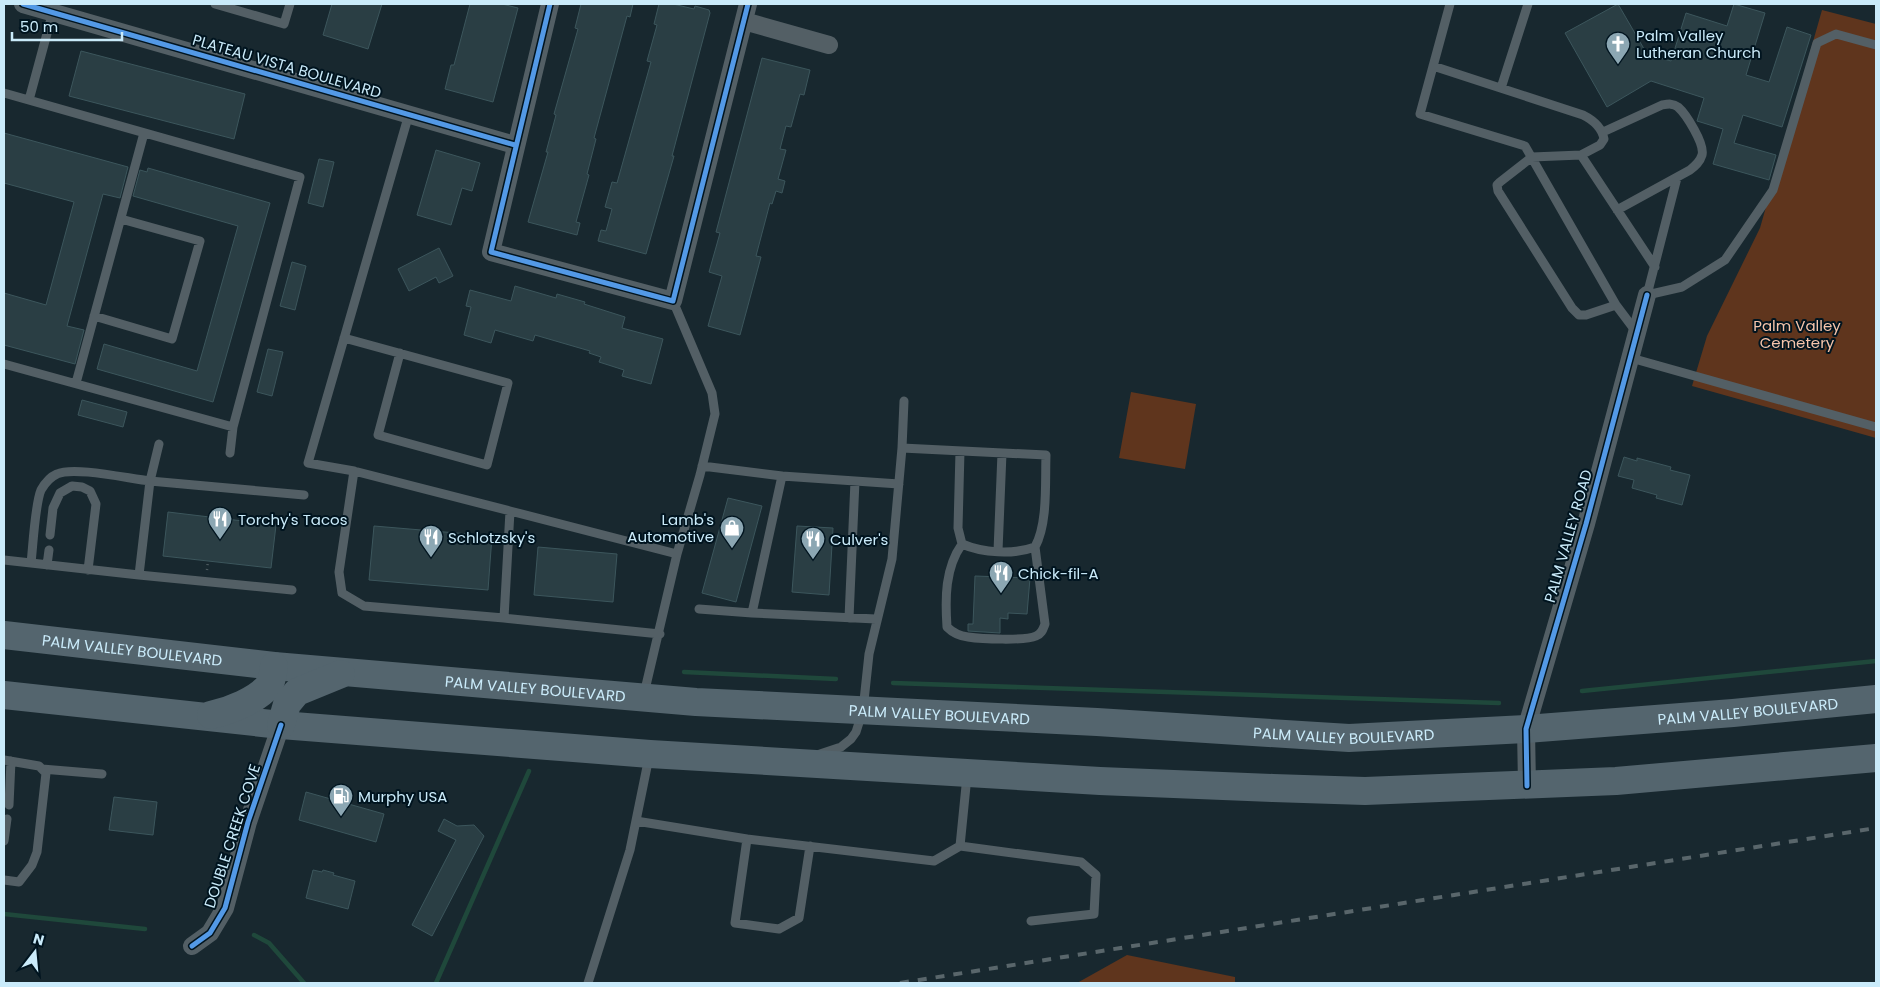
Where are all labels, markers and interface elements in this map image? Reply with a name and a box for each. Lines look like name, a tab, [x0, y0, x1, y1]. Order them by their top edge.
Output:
scale bar	[12, 10, 122, 42]
text: 50 m	[20, 16, 58, 37]
place label: Palm Valley Lutheran Church	[1636, 25, 1761, 63]
street label: PLATEAU VISTA BOULEVARD	[190, 29, 384, 103]
church icon: Palm Valley Lutheran Church	[1605, 31, 1631, 65]
park label: Palm Valley Cemetery	[1753, 315, 1841, 353]
street label: PALM VALLEY ROAD	[1539, 467, 1597, 605]
restaurant icon: Torchy's Tacos	[207, 506, 233, 540]
place label: Torchy's Tacos	[238, 509, 348, 530]
place label: Lamb's Automotive	[627, 509, 714, 547]
shop icon: Lamb's Automotive	[719, 515, 745, 549]
restaurant icon: Schlotzsky's	[418, 524, 444, 558]
restaurant icon: Culver's	[800, 526, 826, 560]
place label: Schlotzsky's	[448, 527, 535, 548]
place label: Culver's	[830, 529, 889, 550]
restaurant icon: Chick-fil-A	[988, 560, 1014, 594]
place label: Chick-fil-A	[1018, 563, 1099, 584]
street label: PALM VALLEY BOULEVARD	[41, 629, 223, 670]
street label: PALM VALLEY BOULEVARD	[444, 670, 626, 706]
street label: PALM VALLEY BOULEVARD	[1657, 692, 1839, 729]
street label: PALM VALLEY BOULEVARD	[848, 699, 1030, 729]
street label: PALM VALLEY BOULEVARD	[1253, 721, 1435, 748]
street label: DOUBLE CREEK COVE	[199, 761, 265, 911]
fuel station icon: Murphy USA	[328, 783, 354, 817]
place label: Murphy USA	[358, 786, 447, 807]
north arrow	[10, 927, 60, 977]
text: N	[31, 928, 46, 951]

